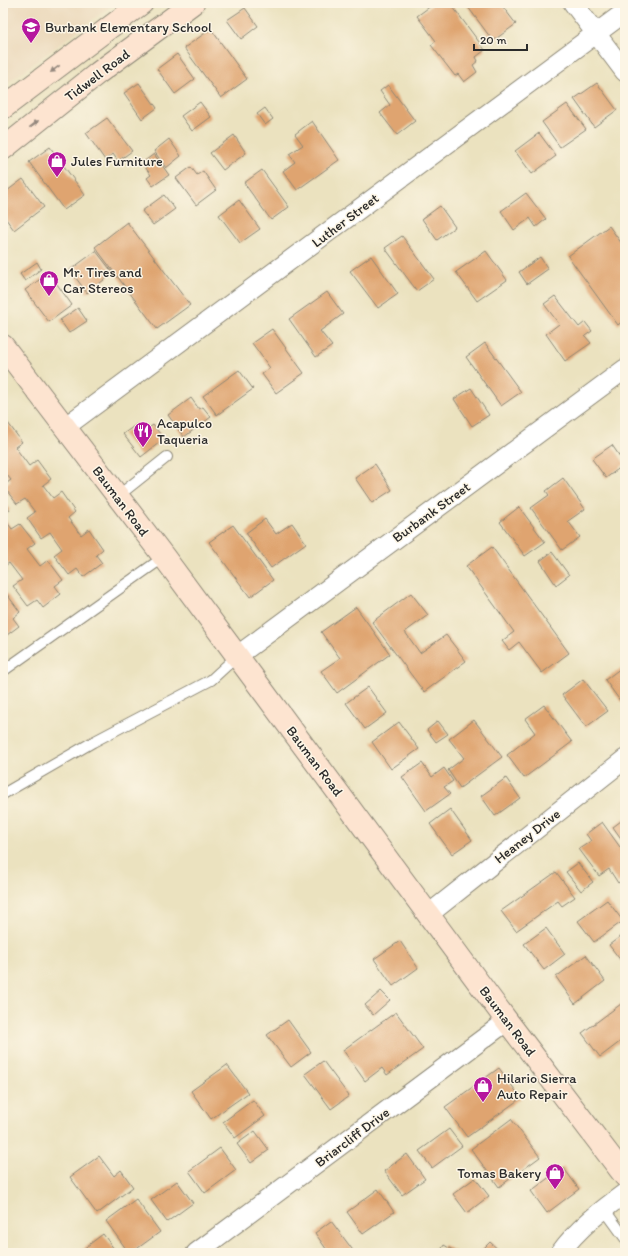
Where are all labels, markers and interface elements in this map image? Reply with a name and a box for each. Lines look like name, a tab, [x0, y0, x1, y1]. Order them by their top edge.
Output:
school or university icon: Burbank Elementary School	[20, 16, 42, 44]
place label: Burbank Elementary School	[45, 19, 212, 36]
scale bar	[474, 26, 527, 52]
text: 20 m	[480, 33, 507, 47]
street label: Tidwell Road	[62, 45, 133, 105]
one-way arrow	[50, 64, 60, 72]
one-way arrow	[28, 120, 39, 129]
shop icon: Jules Furniture	[46, 150, 68, 178]
place label: Jules Furniture	[71, 153, 163, 170]
street label: Luther Street	[308, 190, 382, 251]
place label: Mr. Tires and Car Stereos	[63, 264, 142, 297]
shop icon: Mr. Tires and Car Stereos	[38, 269, 60, 297]
place label: Acapulco Taqueria	[157, 415, 212, 448]
restaurant icon: Acapulco Taqueria	[132, 420, 154, 448]
street label: Bauman Road	[89, 463, 153, 540]
street label: Burbank Street	[389, 478, 474, 546]
street label: Bauman Road	[283, 723, 347, 800]
street label: Heaney Drive	[491, 805, 564, 867]
street label: Bauman Road	[476, 983, 540, 1060]
place label: Hilario Sierra Auto Repair	[497, 1070, 577, 1103]
shop icon: Hilario Sierra Auto Repair	[472, 1075, 494, 1103]
street label: Briarcliff Drive	[312, 1104, 393, 1171]
shop icon: Tomas Bakery	[544, 1162, 566, 1190]
place label: Tomas Bakery	[457, 1165, 541, 1182]

